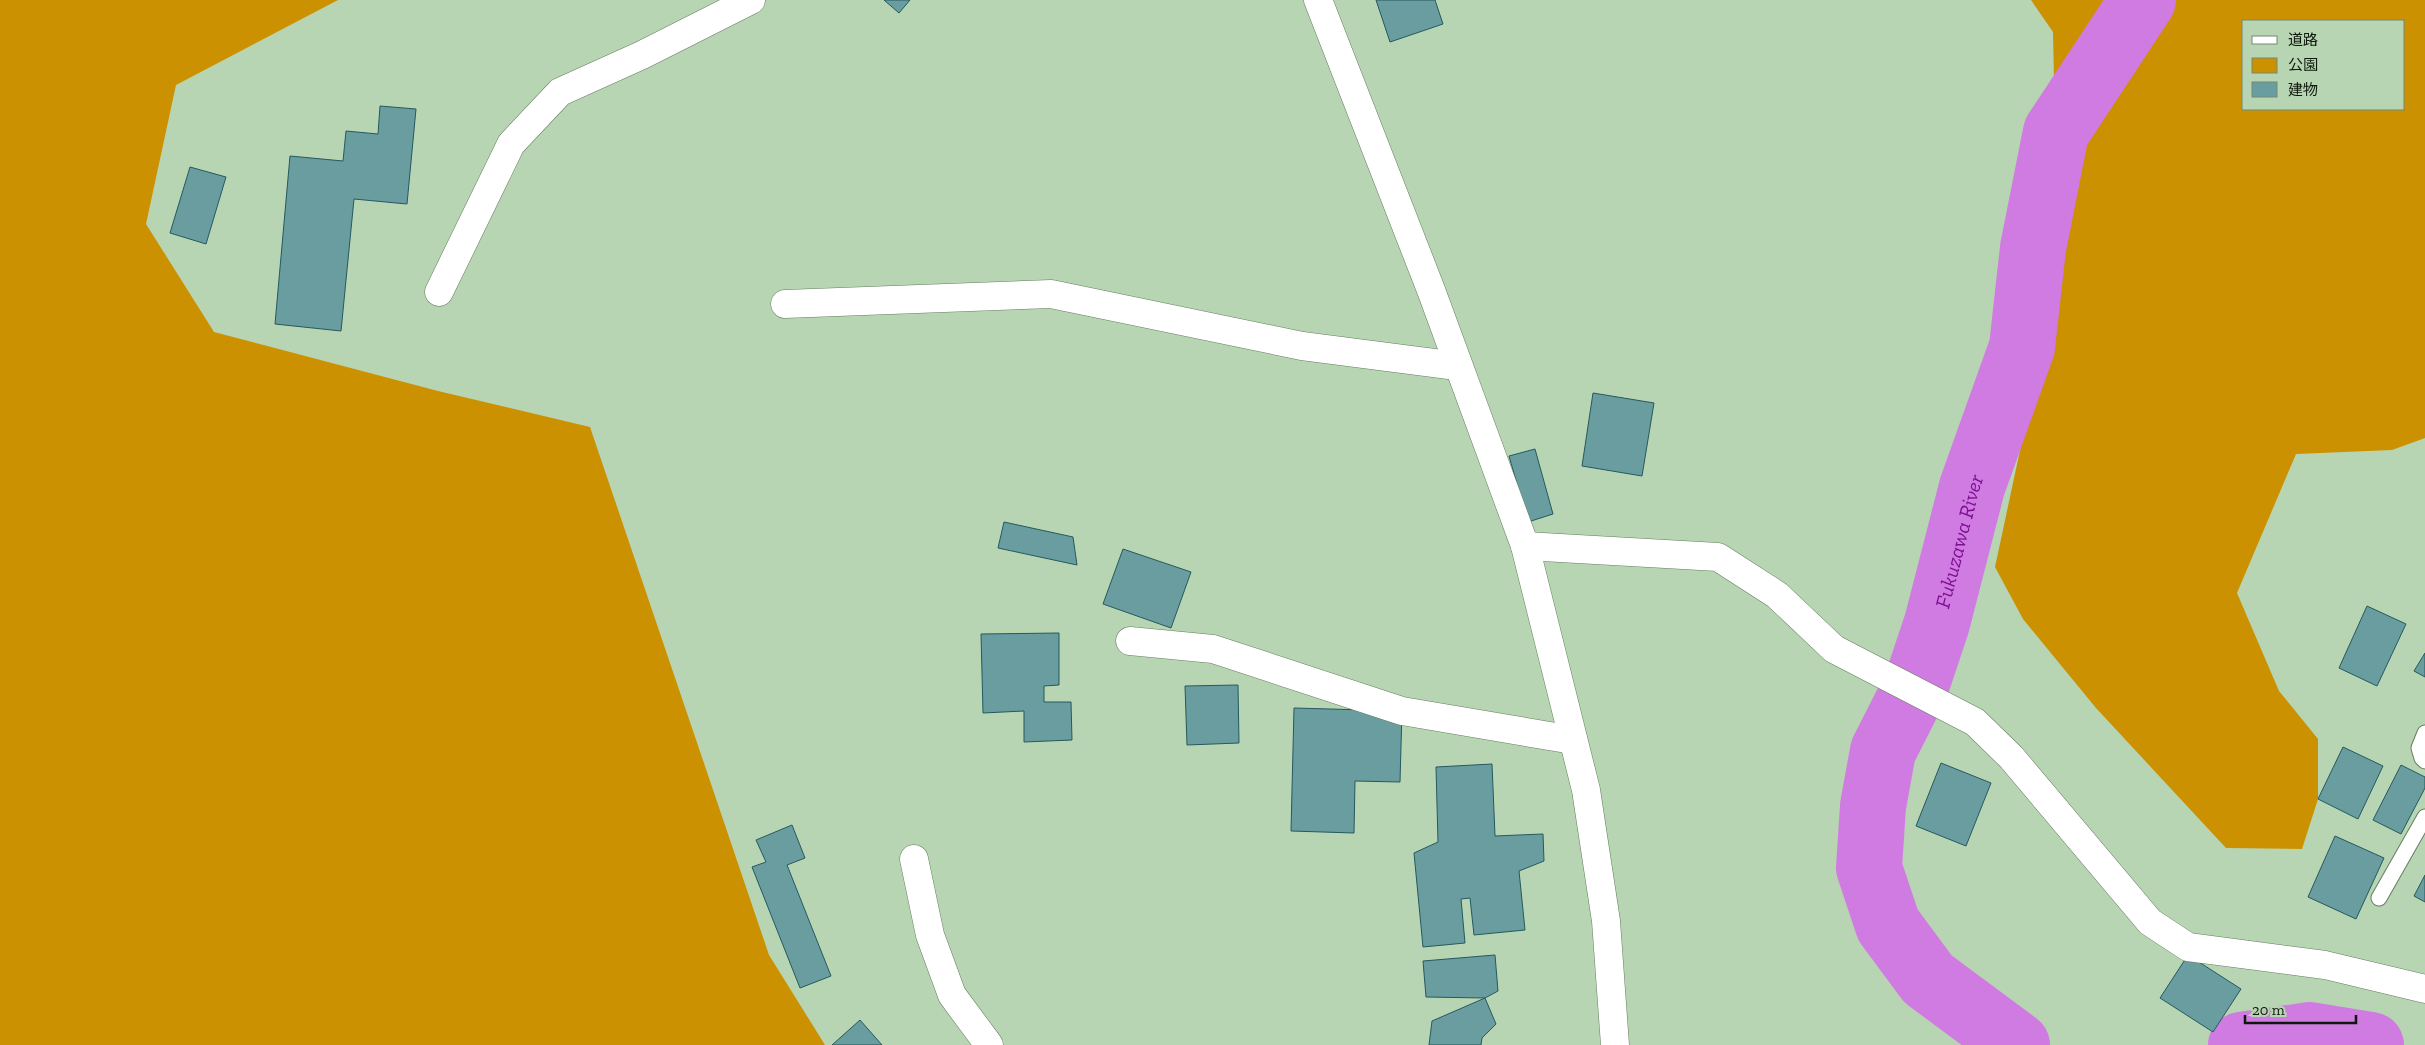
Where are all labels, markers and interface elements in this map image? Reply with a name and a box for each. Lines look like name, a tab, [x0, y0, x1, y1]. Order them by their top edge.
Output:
legend	[2242, 20, 2405, 110]
text: 道路	[2288, 31, 2318, 49]
text: 公園	[2288, 56, 2318, 74]
text: 建物	[2288, 81, 2318, 99]
water label: Fukuzawa River	[1929, 470, 1988, 610]
scale bar	[2245, 992, 2356, 1024]
text: 20 m	[2252, 1001, 2285, 1019]

